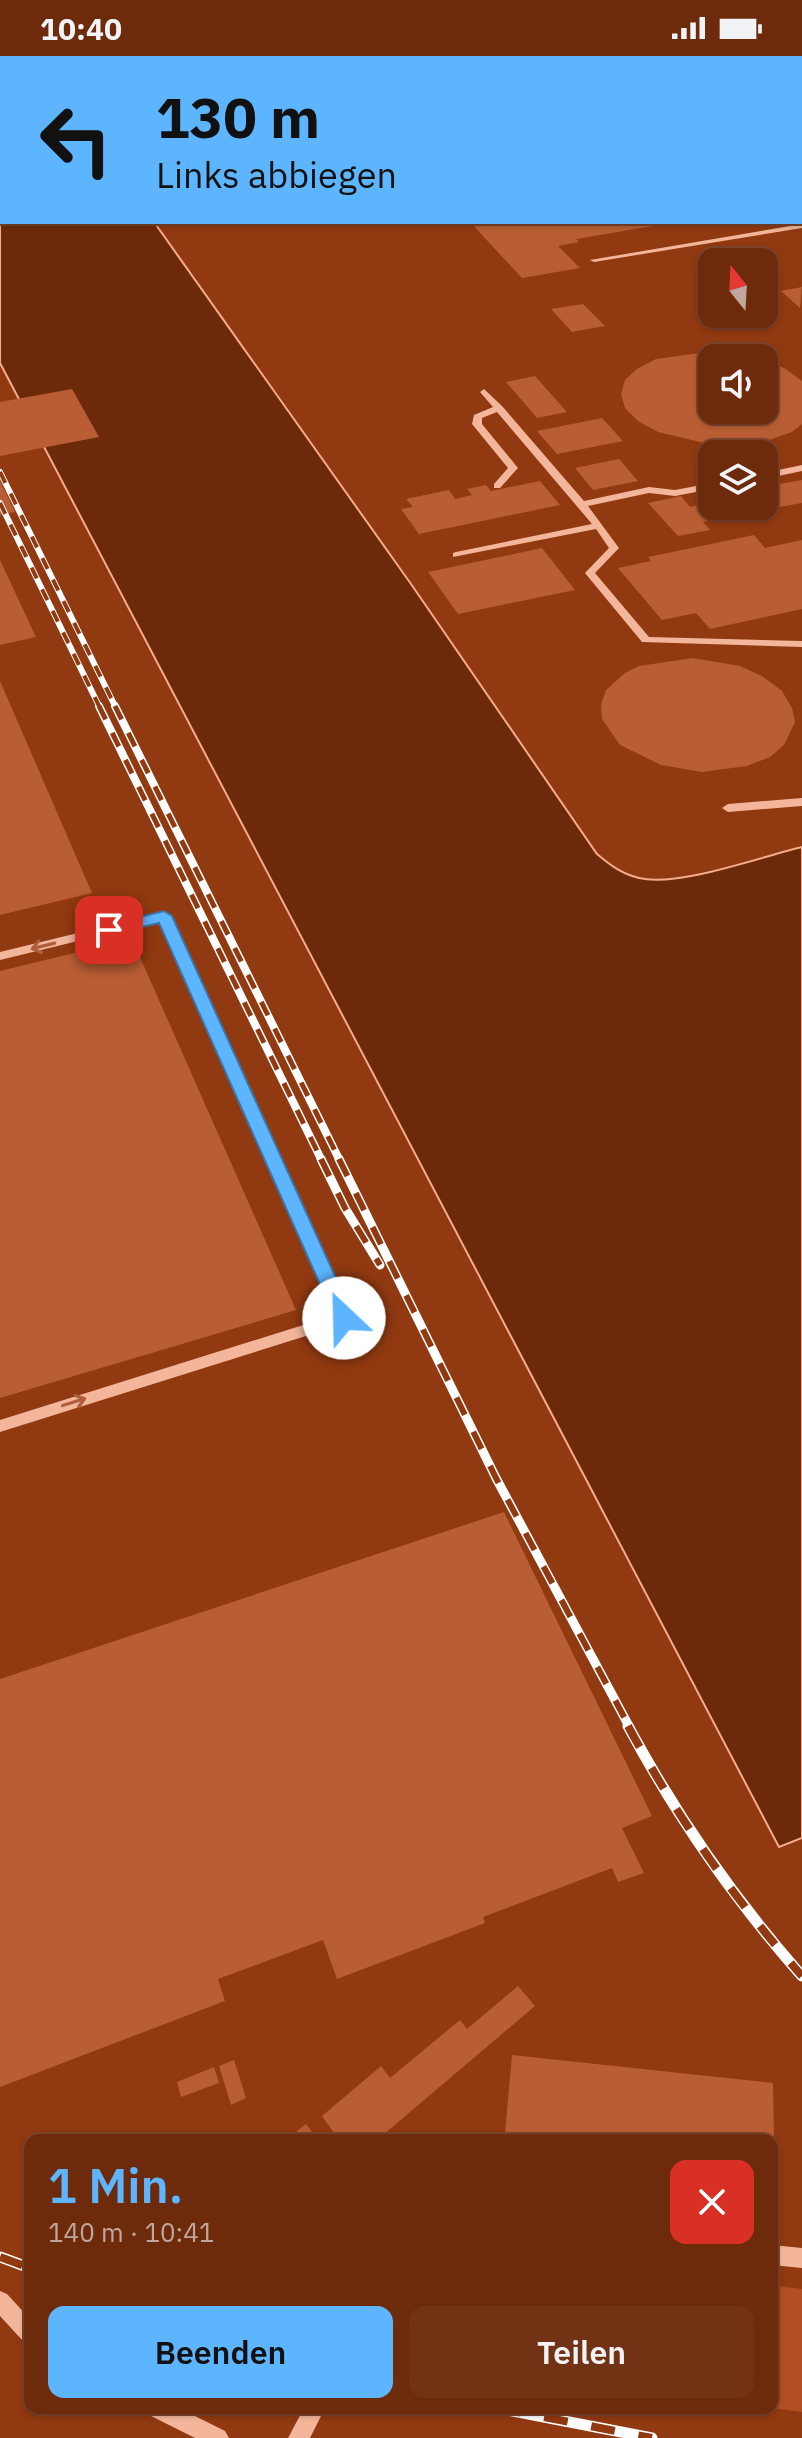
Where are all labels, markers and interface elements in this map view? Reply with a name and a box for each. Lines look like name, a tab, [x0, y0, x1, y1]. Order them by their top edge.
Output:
text: 10:40	[40, 9, 122, 48]
text: 130 m	[156, 81, 320, 153]
icon: left	[24, 88, 128, 192]
text: Links abbiegen	[156, 151, 397, 198]
north arrow	[698, 248, 778, 328]
map controls	[698, 248, 778, 520]
button: sound	[698, 344, 778, 424]
button: layers	[698, 440, 778, 520]
pin	[75, 896, 143, 964]
icon: arrive	[87, 908, 131, 952]
one-way arrow	[30, 939, 56, 954]
position arrow	[302, 1276, 386, 1360]
one-way arrow	[62, 1394, 87, 1409]
text: 1 Min.	[48, 2154, 183, 2216]
button: close	[670, 2160, 754, 2244]
text: 140 m · 10:41	[48, 2215, 214, 2249]
button: Beenden	[48, 2306, 393, 2398]
button: Teilen	[409, 2306, 754, 2398]

